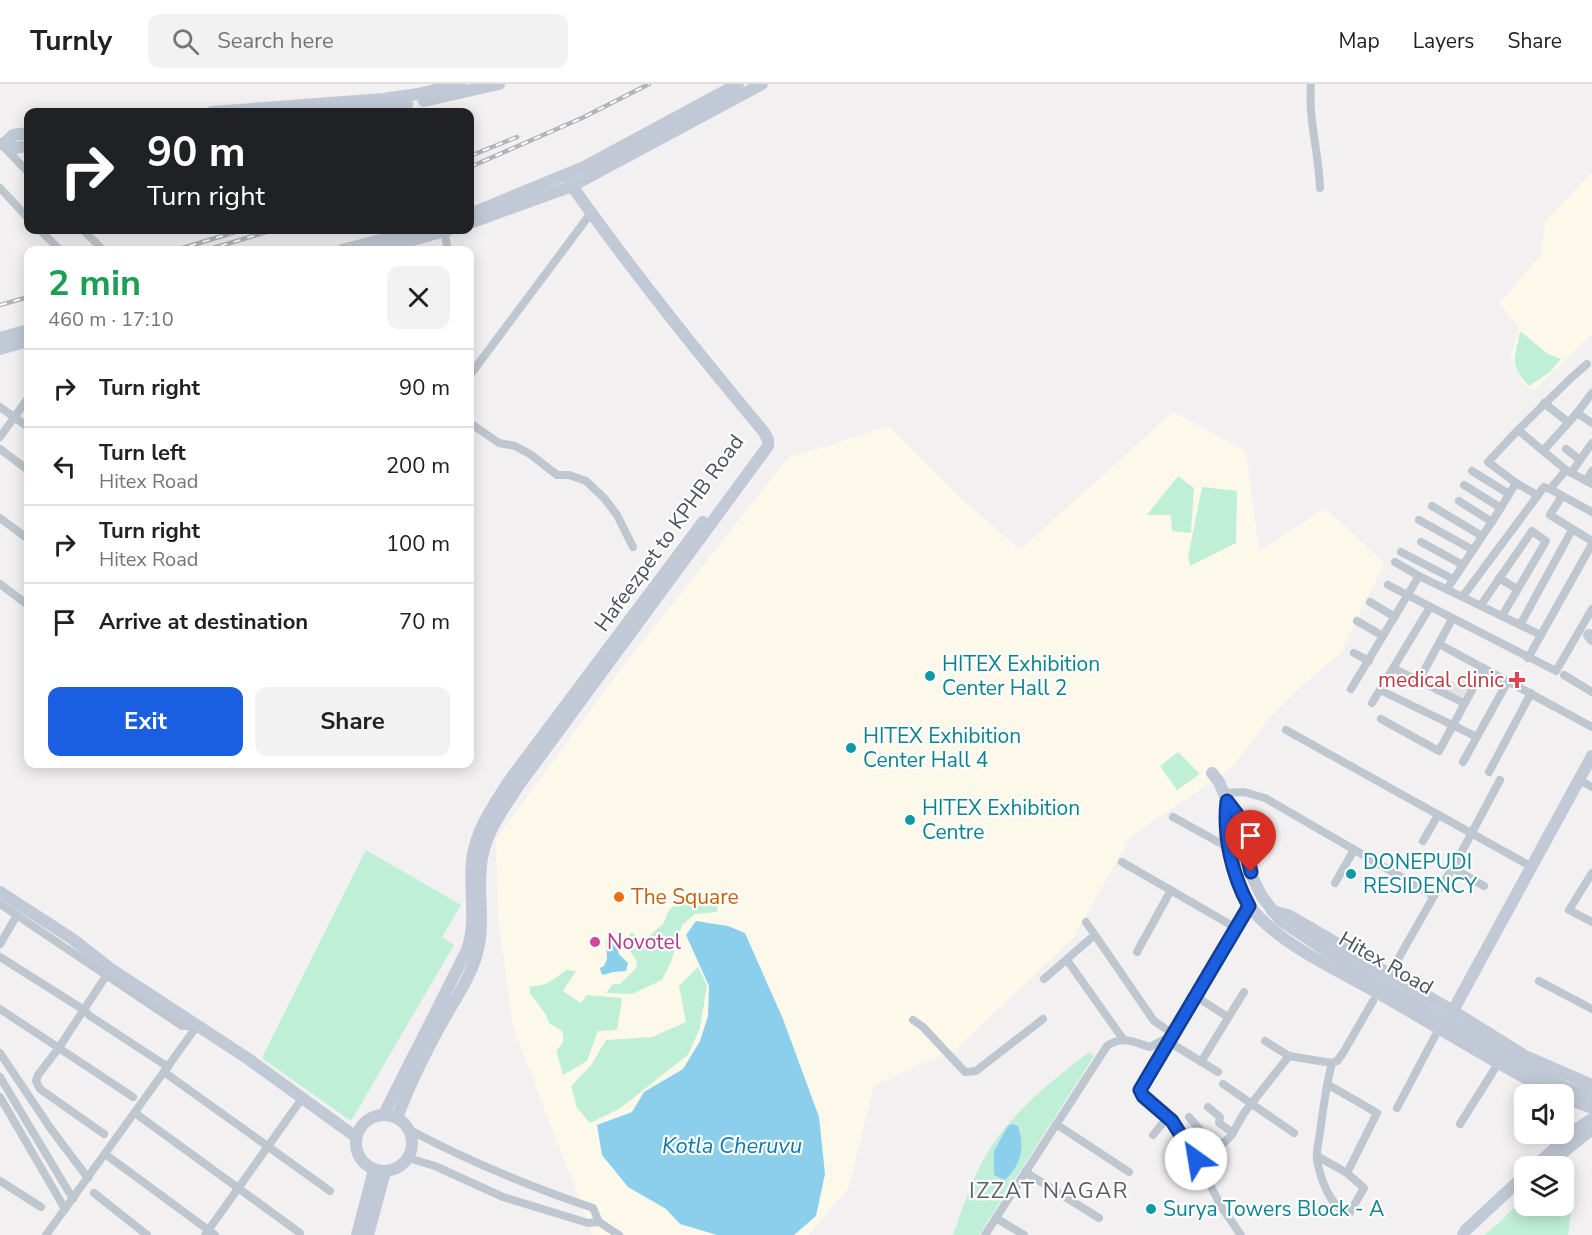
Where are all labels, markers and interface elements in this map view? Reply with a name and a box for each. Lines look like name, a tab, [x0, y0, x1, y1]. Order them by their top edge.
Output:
search box	[148, 14, 568, 68]
text: Turnly	[30, 22, 112, 60]
icon: search	[169, 25, 202, 58]
text: Search here	[217, 26, 334, 56]
text: Map	[1338, 27, 1380, 55]
text: Layers	[1413, 27, 1474, 55]
text: Share	[1507, 27, 1562, 55]
text: 90 m	[147, 124, 246, 181]
icon: right	[48, 132, 126, 210]
text: Turn right	[147, 178, 265, 215]
text: 2 min	[48, 259, 141, 308]
button: close	[387, 266, 450, 329]
text: 460 m · 17:10	[48, 306, 174, 333]
icon: right	[48, 372, 81, 405]
text: Turn right	[99, 373, 200, 403]
text: 90 m	[399, 373, 450, 403]
street label: Hafeezpet to KPHB Road	[588, 429, 750, 637]
text: Turn left	[99, 438, 186, 468]
icon: left	[48, 450, 81, 483]
text: 200 m	[386, 451, 450, 481]
text: Hitex Road	[99, 468, 199, 495]
text: Turn right	[99, 516, 200, 546]
icon: right	[48, 528, 81, 561]
text: 100 m	[386, 529, 450, 559]
text: Hitex Road	[99, 546, 199, 573]
icon: arrive	[48, 606, 81, 639]
text: Arrive at destination	[99, 607, 308, 637]
text: 70 m	[399, 607, 450, 637]
place label: HITEX Exhibition Center Hall 2	[942, 650, 1100, 702]
place label: medical clinic	[1378, 666, 1504, 694]
marker: HITEX Exhibition Center Hall 2	[923, 669, 937, 683]
marker: medical clinic	[1508, 671, 1526, 689]
button: Exit	[48, 687, 243, 756]
button: Share	[255, 687, 450, 756]
place label: HITEX Exhibition Center Hall 4	[863, 722, 1021, 774]
marker: HITEX Exhibition Center Hall 4	[844, 741, 858, 755]
place label: HITEX Exhibition Centre	[922, 794, 1080, 846]
pin	[1225, 810, 1276, 872]
marker: HITEX Exhibition Centre	[903, 813, 917, 827]
icon: arrive	[1234, 819, 1267, 852]
place label: DONEPUDI RESIDENCY	[1363, 848, 1477, 900]
marker: DONEPUDI RESIDENCY	[1344, 867, 1358, 881]
place label: The Square	[631, 883, 739, 911]
marker: The Square	[612, 890, 626, 904]
street label: Hitex Road	[1334, 925, 1438, 1001]
place label: Novotel	[607, 928, 682, 956]
marker: Novotel	[588, 935, 602, 949]
map controls	[1514, 1084, 1574, 1216]
button: sound	[1514, 1084, 1574, 1144]
position arrow	[1164, 1127, 1228, 1191]
water label: Kotla Cheruvu	[662, 1131, 802, 1161]
button: layers	[1514, 1156, 1574, 1216]
district label: IZZAT NAGAR	[969, 1176, 1129, 1206]
place label: Surya Towers Block - A	[1163, 1195, 1384, 1223]
marker: Surya Towers Block - A	[1144, 1202, 1158, 1216]

